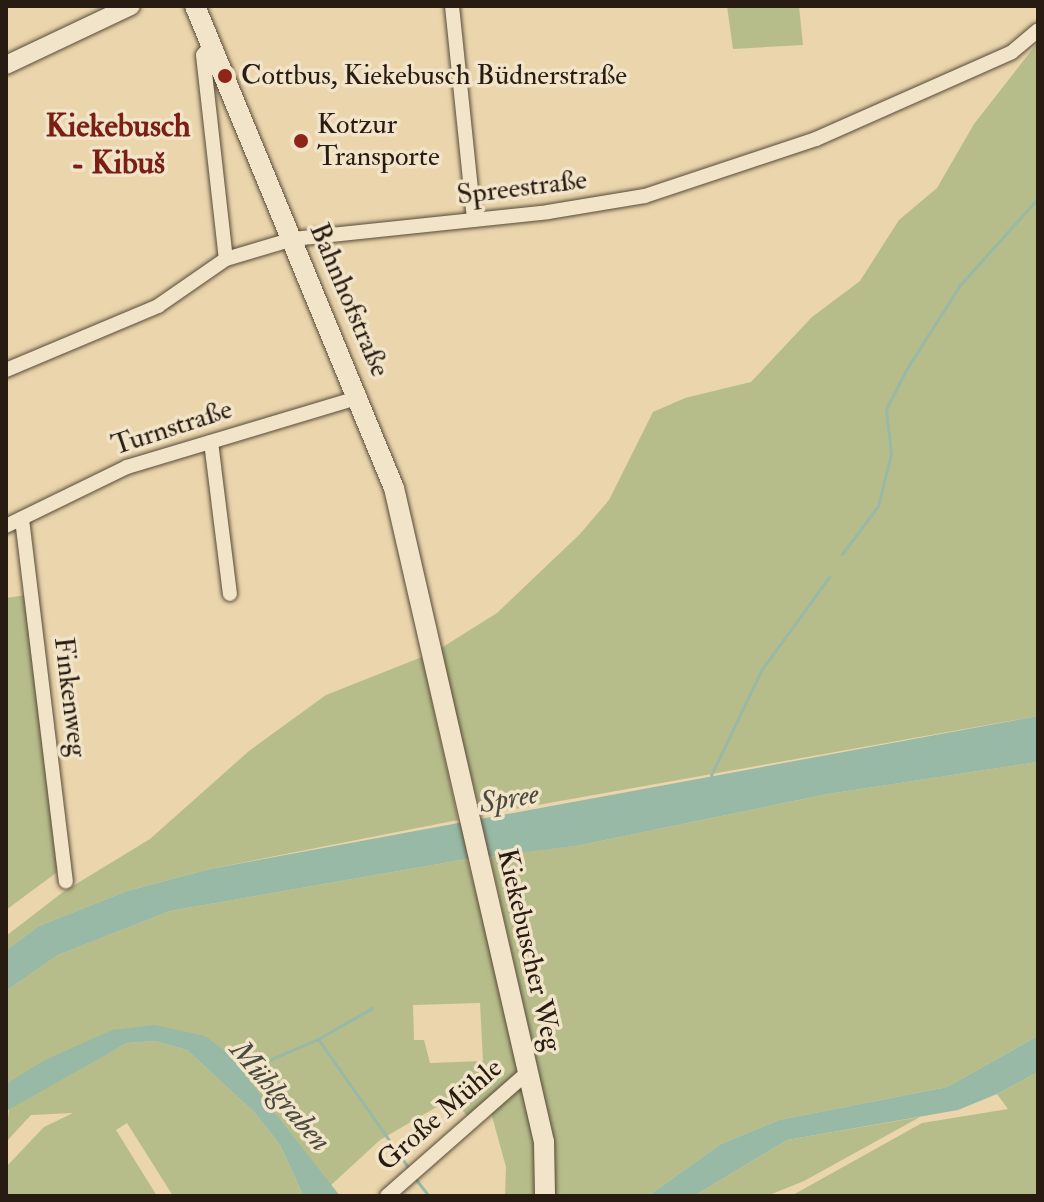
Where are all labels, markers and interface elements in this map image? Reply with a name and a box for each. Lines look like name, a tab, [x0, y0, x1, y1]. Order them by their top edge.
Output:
place label: Cottbus, Kiekebusch Büdnerstraße	[241, 59, 627, 93]
marker: Cottbus, Kiekebusch Büdnerstraße	[216, 67, 234, 85]
district label: Kiekebusch - Kibuš	[45, 108, 191, 183]
place label: Kotzur Transporte	[317, 108, 440, 174]
marker: Kotzur Transporte	[292, 132, 310, 150]
street label: Spreestraße	[455, 163, 589, 213]
street label: Bahnhofstraße	[302, 218, 396, 382]
street label: Turnstraße	[108, 393, 236, 463]
street label: Finkenweg	[46, 635, 94, 759]
water label: Spree	[477, 776, 541, 822]
street label: Kiekebuscher Weg	[489, 846, 569, 1054]
water label: Mühlgraben	[222, 1033, 338, 1159]
street label: Große Mühle	[371, 1052, 509, 1178]

